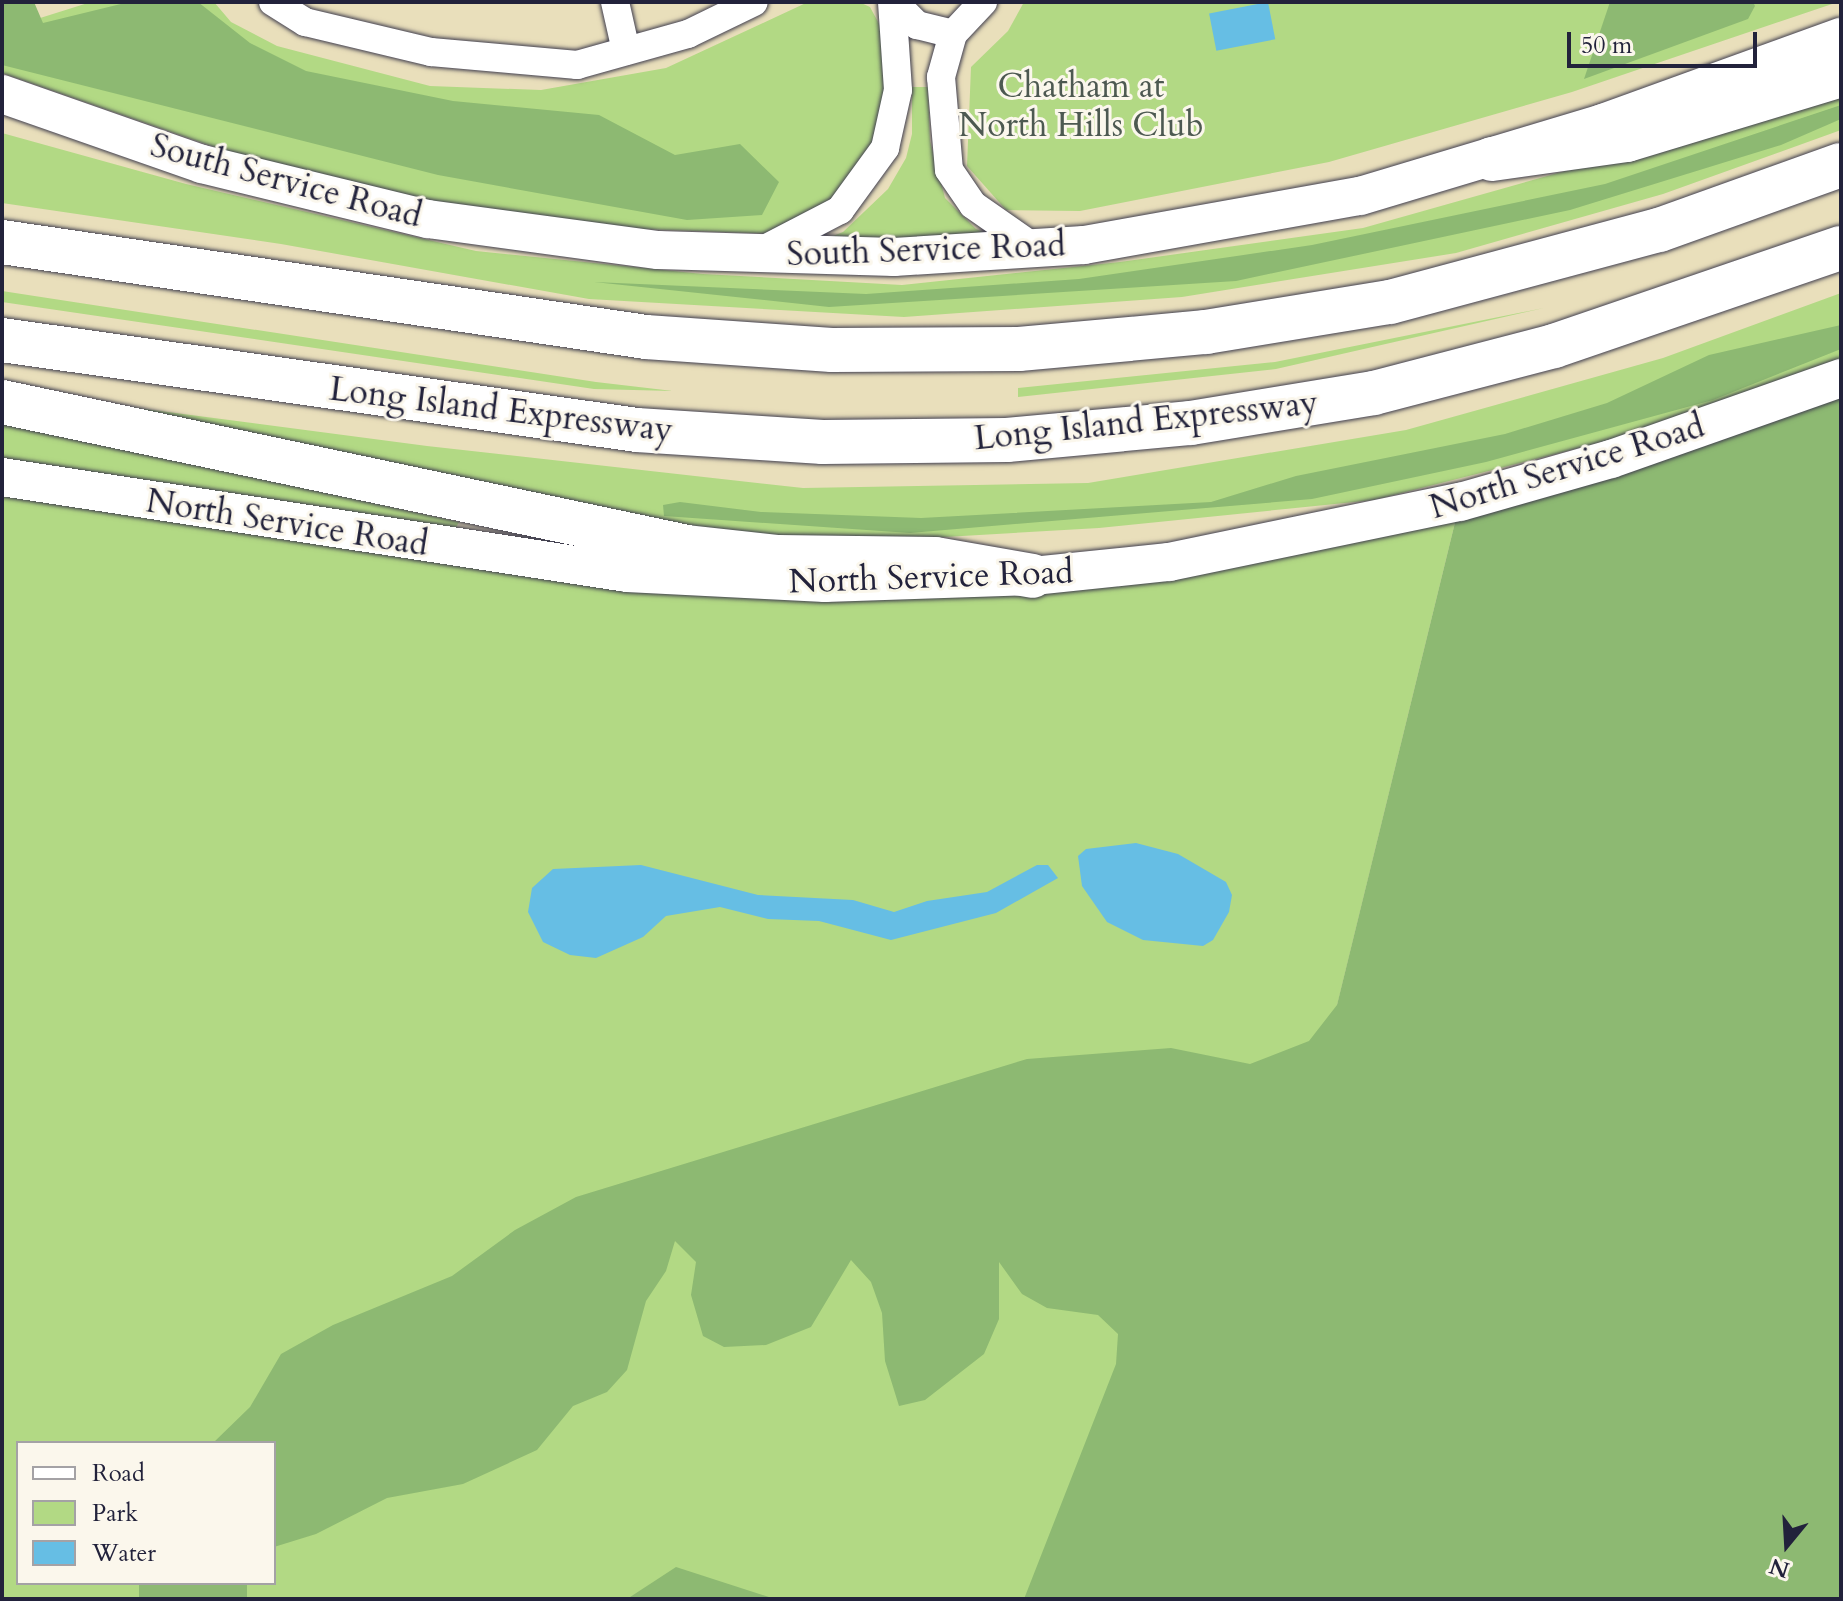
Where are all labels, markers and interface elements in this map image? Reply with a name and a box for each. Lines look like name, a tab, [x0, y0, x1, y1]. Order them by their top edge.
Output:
scale bar	[1571, 16, 1761, 66]
text: 50 m	[1581, 29, 1632, 62]
park label: Chatham at North Hills Club	[958, 66, 1204, 146]
street label: South Service Road	[146, 125, 426, 237]
street label: South Service Road	[786, 225, 1066, 275]
street label: Long Island Expressway	[327, 369, 675, 451]
street label: Long Island Expressway	[972, 383, 1320, 459]
street label: North Service Road	[1425, 406, 1709, 528]
street label: North Service Road	[143, 481, 431, 565]
street label: North Service Road	[788, 552, 1074, 602]
legend	[16, 1441, 276, 1585]
text: Road	[92, 1457, 145, 1490]
text: Park	[92, 1497, 138, 1530]
north arrow	[1747, 1505, 1827, 1585]
text: Water	[92, 1537, 156, 1570]
text: N	[1766, 1551, 1793, 1585]

